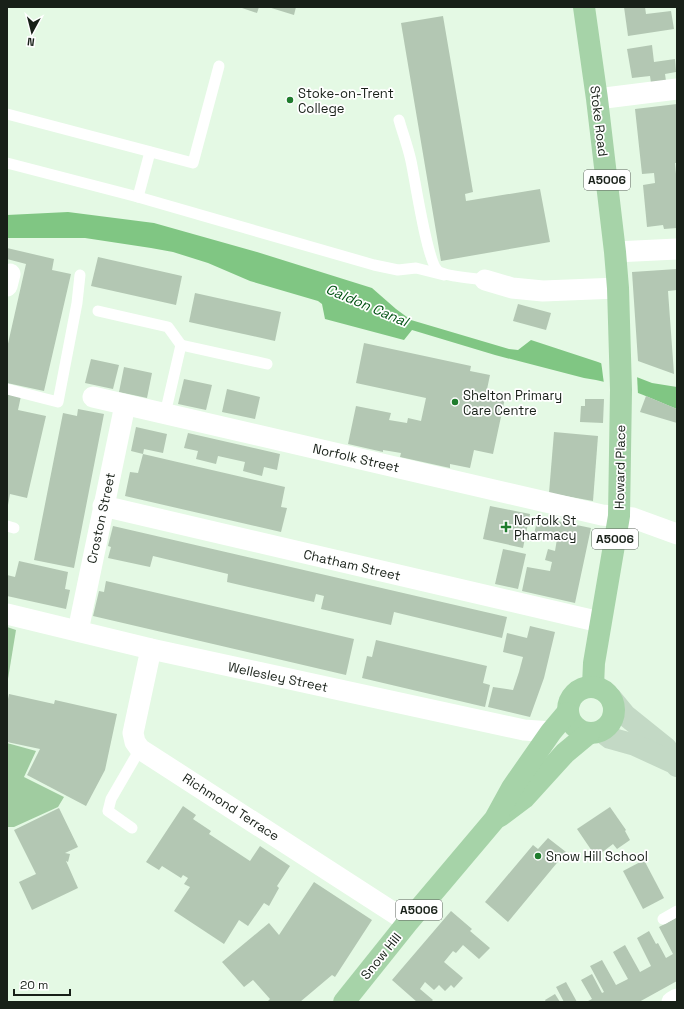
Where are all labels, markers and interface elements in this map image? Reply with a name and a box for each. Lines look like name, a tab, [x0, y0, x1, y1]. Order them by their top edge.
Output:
north arrow	[12, 12, 52, 52]
text: N	[26, 35, 35, 49]
place label: Stoke-on-Trent College	[298, 85, 394, 117]
street label: Stoke Road	[586, 85, 612, 157]
marker: Stoke-on-Trent College	[285, 95, 295, 105]
road number: A5006	[584, 170, 630, 190]
water label: Caldon Canal	[323, 280, 412, 331]
place label: Shelton Primary Care Centre	[463, 387, 562, 419]
marker: Shelton Primary Care Centre	[450, 397, 460, 407]
street label: Howard Place	[611, 425, 629, 509]
street label: Norfolk Street	[311, 440, 401, 476]
street label: Croston Street	[83, 471, 119, 565]
place label: Norfolk St Pharmacy	[514, 512, 577, 544]
marker: Norfolk St Pharmacy	[501, 522, 511, 532]
road number: A5006	[592, 529, 638, 549]
street label: Chatham Street	[302, 546, 402, 584]
street label: Wellesley Street	[226, 658, 330, 696]
street label: Richmond Terrace	[179, 769, 283, 845]
place label: Snow Hill School	[546, 848, 648, 865]
marker: Snow Hill School	[533, 851, 543, 861]
road number: A5006	[396, 900, 442, 920]
street label: Snow Hill	[357, 929, 405, 983]
scale bar	[14, 971, 70, 997]
text: 20 m	[20, 977, 48, 993]

